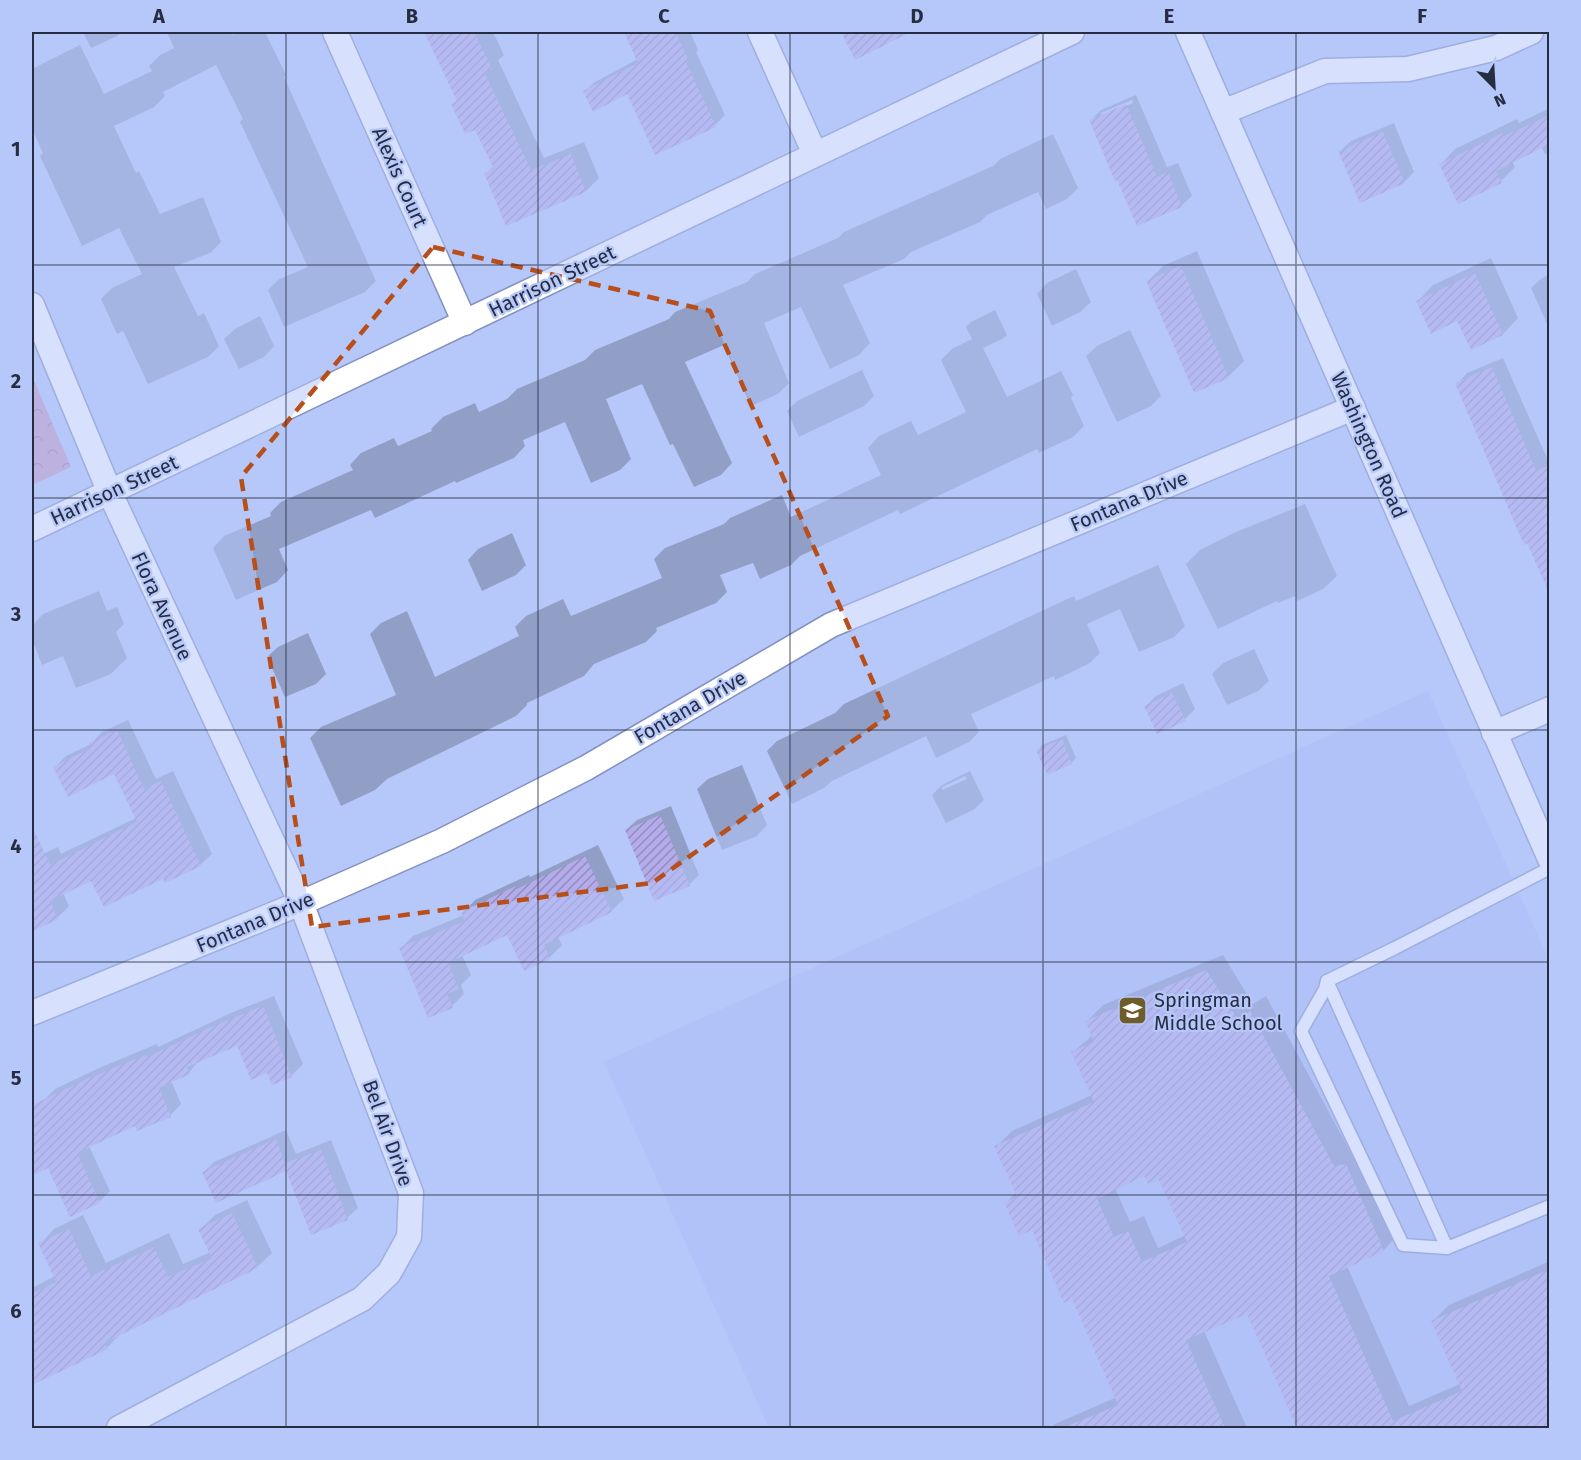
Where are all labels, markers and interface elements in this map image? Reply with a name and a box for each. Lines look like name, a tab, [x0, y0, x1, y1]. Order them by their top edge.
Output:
text: A	[152, 4, 166, 28]
text: B	[406, 4, 418, 28]
text: C	[658, 4, 670, 28]
text: D	[910, 4, 924, 28]
text: E	[1164, 4, 1174, 28]
text: F	[1417, 4, 1427, 28]
north arrow	[1464, 57, 1524, 117]
text: N	[1491, 89, 1509, 111]
street label: Alexis Court	[367, 123, 433, 231]
text: 1	[11, 137, 21, 161]
street label: Harrison Street	[485, 240, 620, 322]
street label: Washington Road	[1326, 368, 1412, 522]
text: 2	[11, 369, 21, 393]
street label: Harrison Street	[46, 450, 182, 530]
street label: Fontana Drive	[1067, 465, 1191, 537]
street label: Flora Avenue	[126, 548, 198, 664]
text: 3	[10, 602, 21, 626]
street label: Fontana Drive	[630, 665, 750, 749]
text: 4	[10, 834, 22, 858]
street label: Fontana Drive	[193, 886, 317, 958]
place label: Springman Middle School	[1154, 988, 1283, 1035]
school or university icon: Springman Middle School	[1117, 995, 1149, 1027]
text: 5	[11, 1066, 22, 1090]
street label: Bel Air Drive	[358, 1077, 418, 1189]
text: 6	[10, 1299, 22, 1323]

